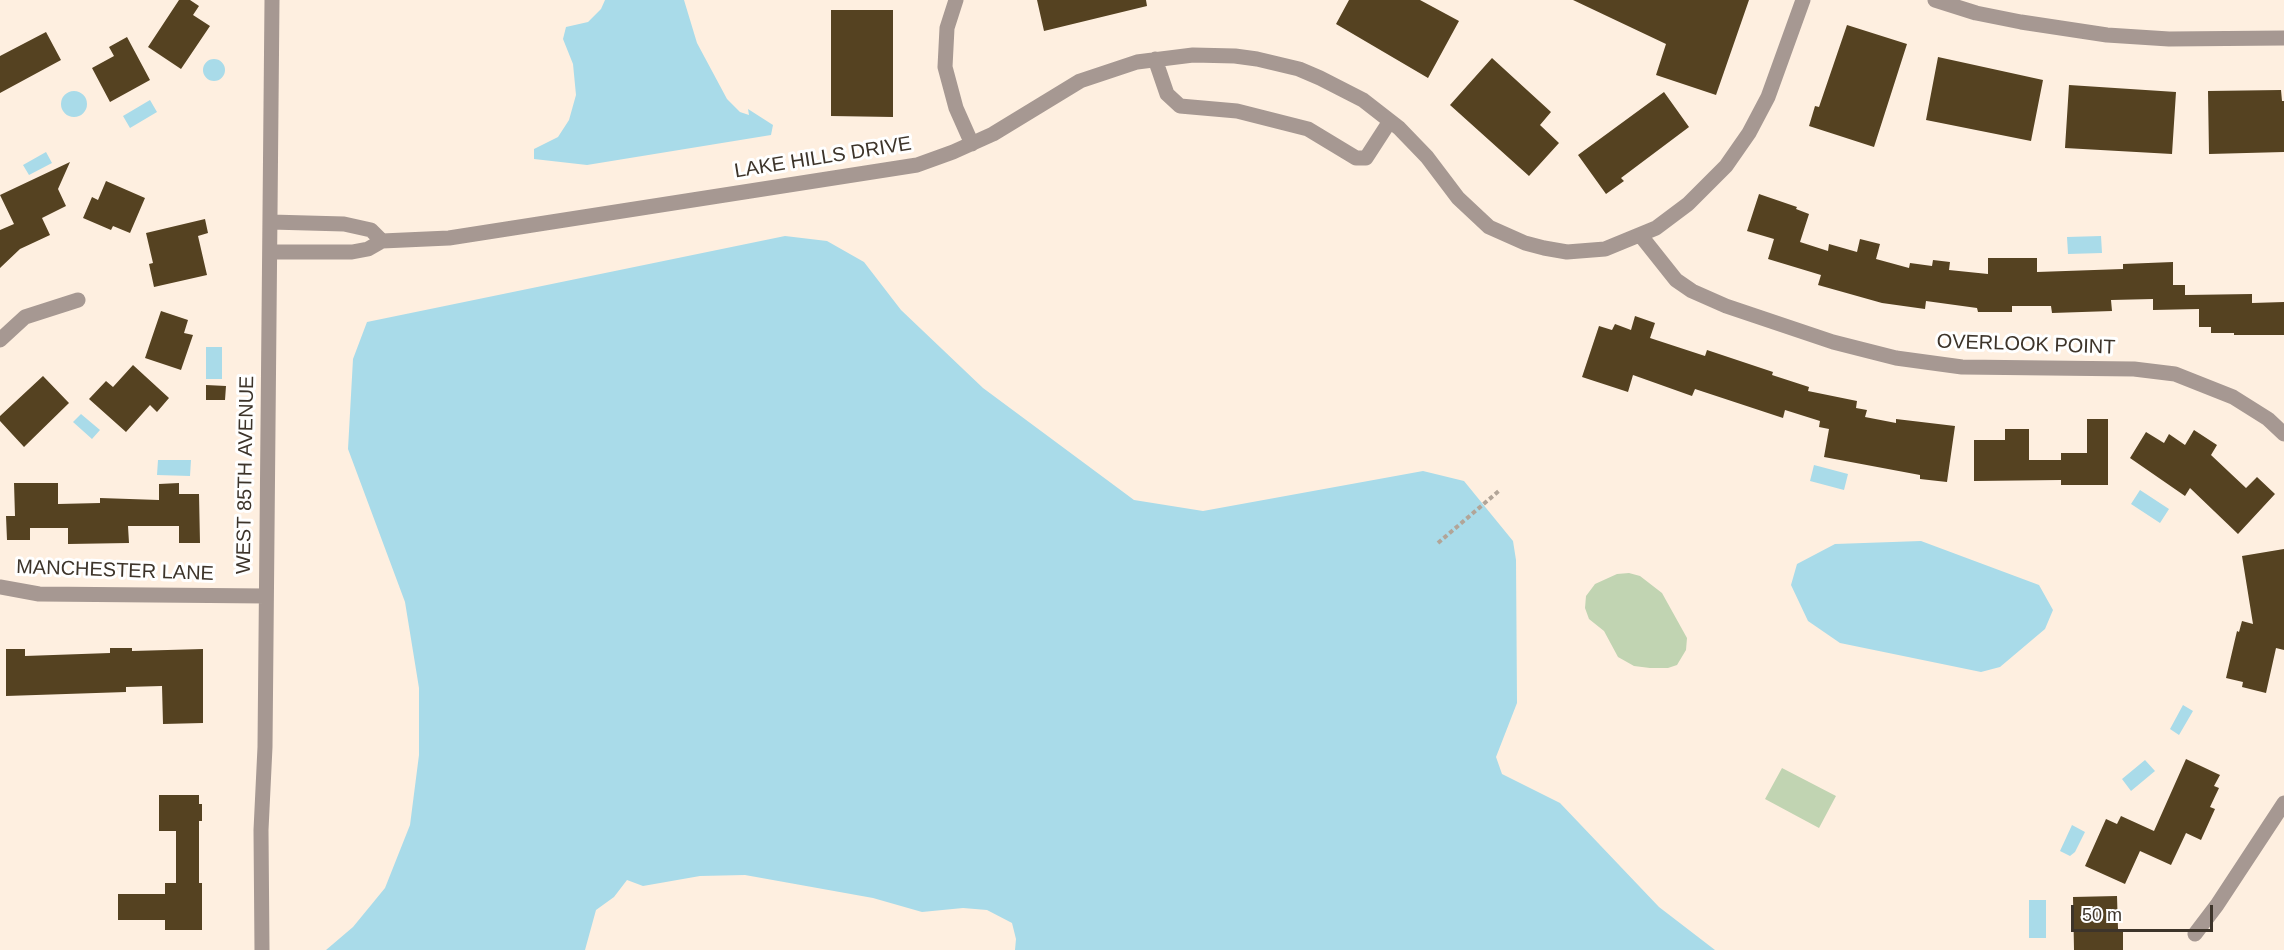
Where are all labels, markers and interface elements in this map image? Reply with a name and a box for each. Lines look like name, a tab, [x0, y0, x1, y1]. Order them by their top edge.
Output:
street label: LAKE HILLS DRIVE	[733, 132, 913, 184]
street label: OVERLOOK POINT	[1936, 330, 2116, 360]
street label: WEST 85TH AVENUE	[232, 376, 260, 574]
street label: MANCHESTER LANE	[16, 556, 214, 586]
scale bar	[2074, 893, 2216, 931]
text: 50 m	[2082, 905, 2122, 925]

